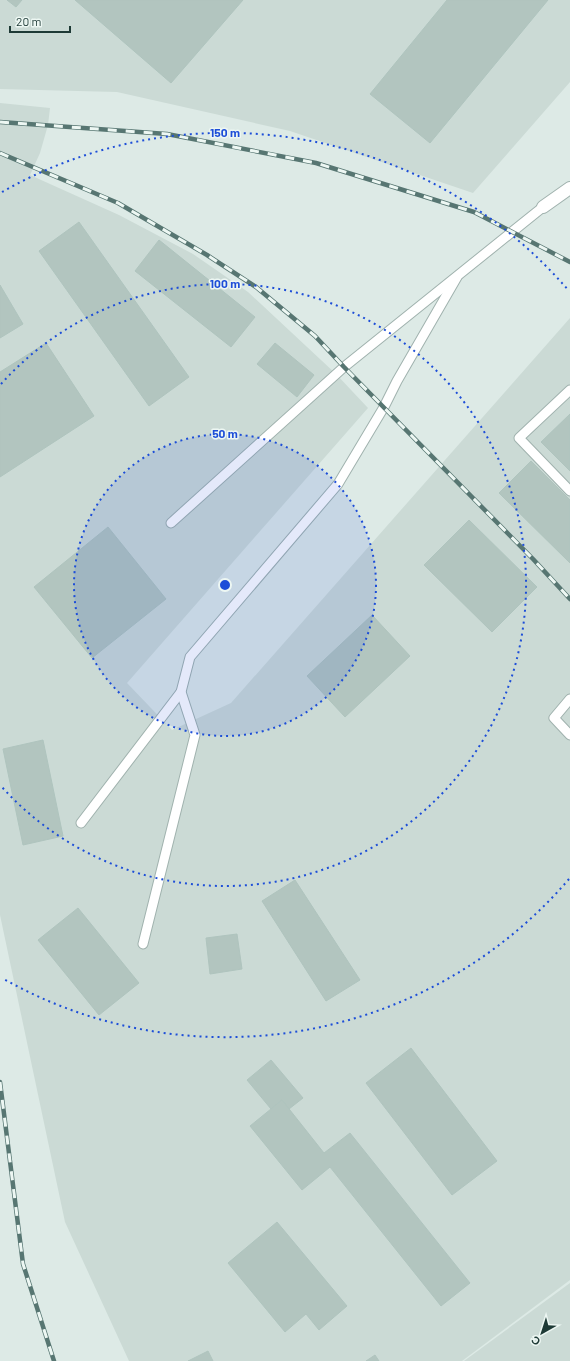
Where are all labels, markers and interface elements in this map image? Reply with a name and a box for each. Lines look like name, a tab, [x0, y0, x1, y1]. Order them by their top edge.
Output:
scale bar	[10, 8, 70, 34]
text: 20 m	[16, 14, 42, 28]
text: 150 m	[210, 125, 240, 139]
text: 100 m	[210, 276, 240, 290]
text: 50 m	[212, 426, 238, 440]
centre of rings	[218, 578, 232, 592]
north arrow	[522, 1313, 562, 1353]
text: С	[528, 1334, 543, 1349]

